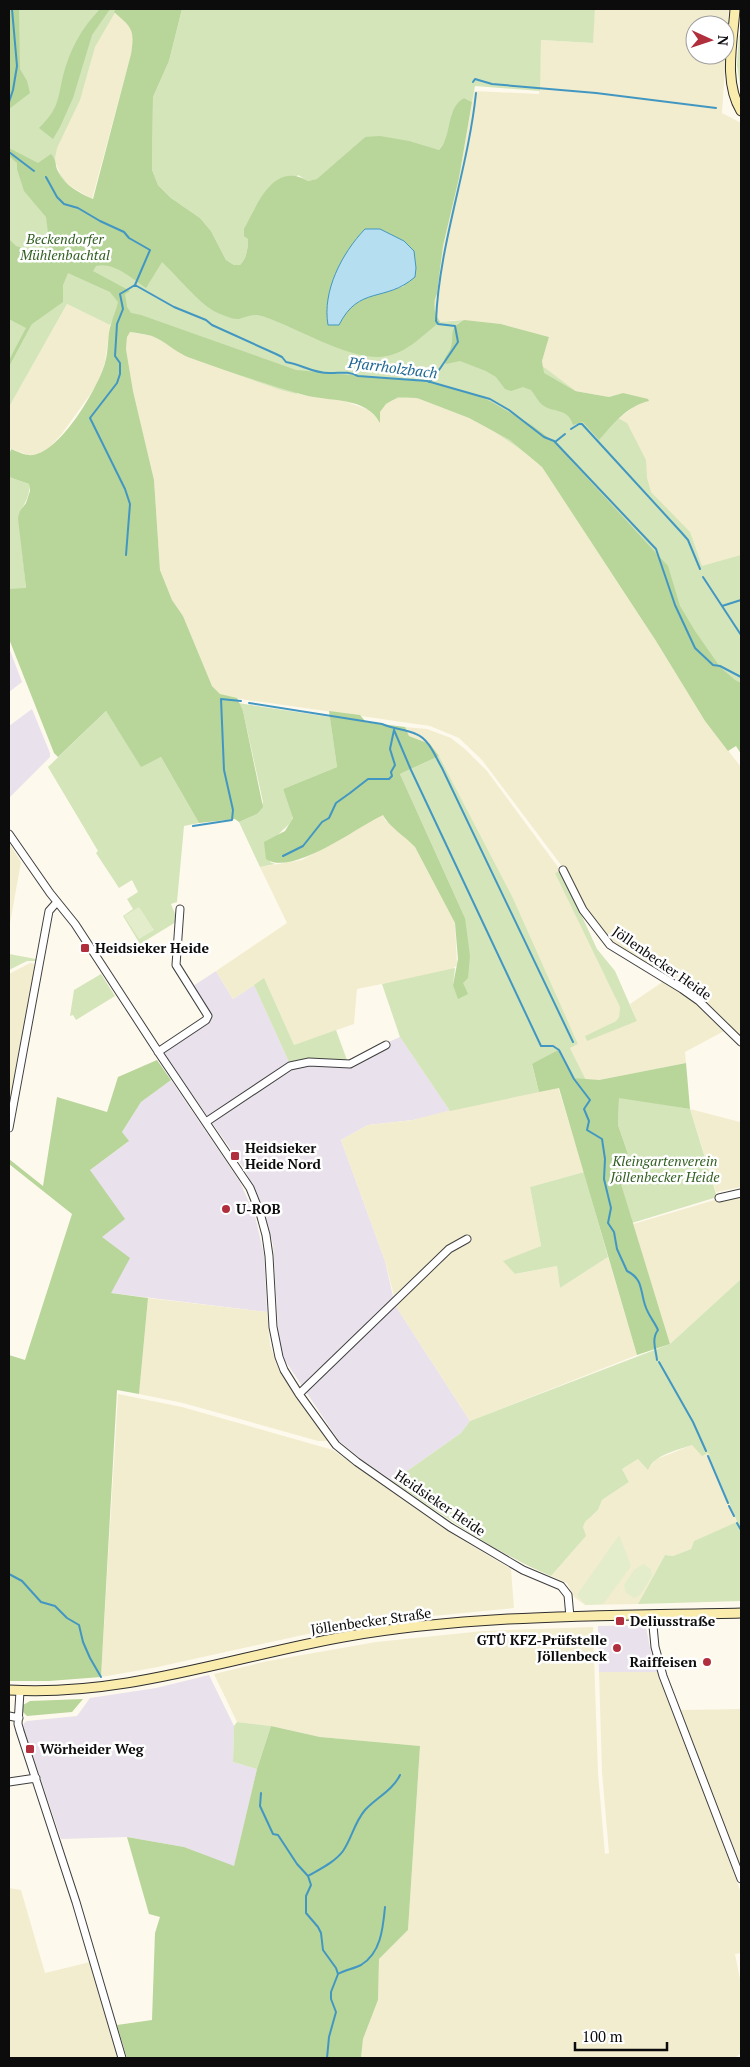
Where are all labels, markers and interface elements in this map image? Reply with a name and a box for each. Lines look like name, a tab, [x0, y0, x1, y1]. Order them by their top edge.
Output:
north arrow	[685, 15, 735, 65]
text: N	[714, 35, 733, 47]
park label: Beckendorfer Mühlenbachtal	[19, 229, 110, 264]
water label: Pfarrholzbach	[346, 351, 439, 382]
street label: Jöllenbecker Heide	[609, 921, 716, 1004]
place label: Heidsieker Heide	[95, 938, 209, 957]
marker: Heidsieker Heide	[79, 942, 91, 954]
place label: Heidsieker Heide Nord	[245, 1138, 322, 1173]
marker: Heidsieker Heide Nord	[229, 1150, 241, 1162]
park label: Kleingartenverein Jöllenbecker Heide	[609, 1151, 720, 1186]
place label: U-ROB	[236, 1199, 281, 1218]
marker: U-ROB	[220, 1203, 232, 1215]
street label: Heidsieker Heide	[391, 1465, 489, 1540]
street label: Jöllenbecker Straße	[309, 1603, 432, 1638]
place label: Deliusstraße	[630, 1611, 716, 1630]
marker: Deliusstraße	[614, 1615, 626, 1627]
place label: GTÜ KFZ-Prüfstelle Jöllenbeck	[477, 1630, 608, 1665]
marker: GTÜ KFZ-Prüfstelle Jöllenbeck	[611, 1642, 623, 1654]
place label: Raiffeisen	[630, 1652, 697, 1671]
marker: Raiffeisen	[701, 1656, 713, 1668]
place label: Wörheider Weg	[40, 1739, 145, 1758]
marker: Wörheider Weg	[24, 1743, 36, 1755]
scale bar	[575, 2020, 668, 2052]
text: 100 m	[582, 2026, 623, 2046]

